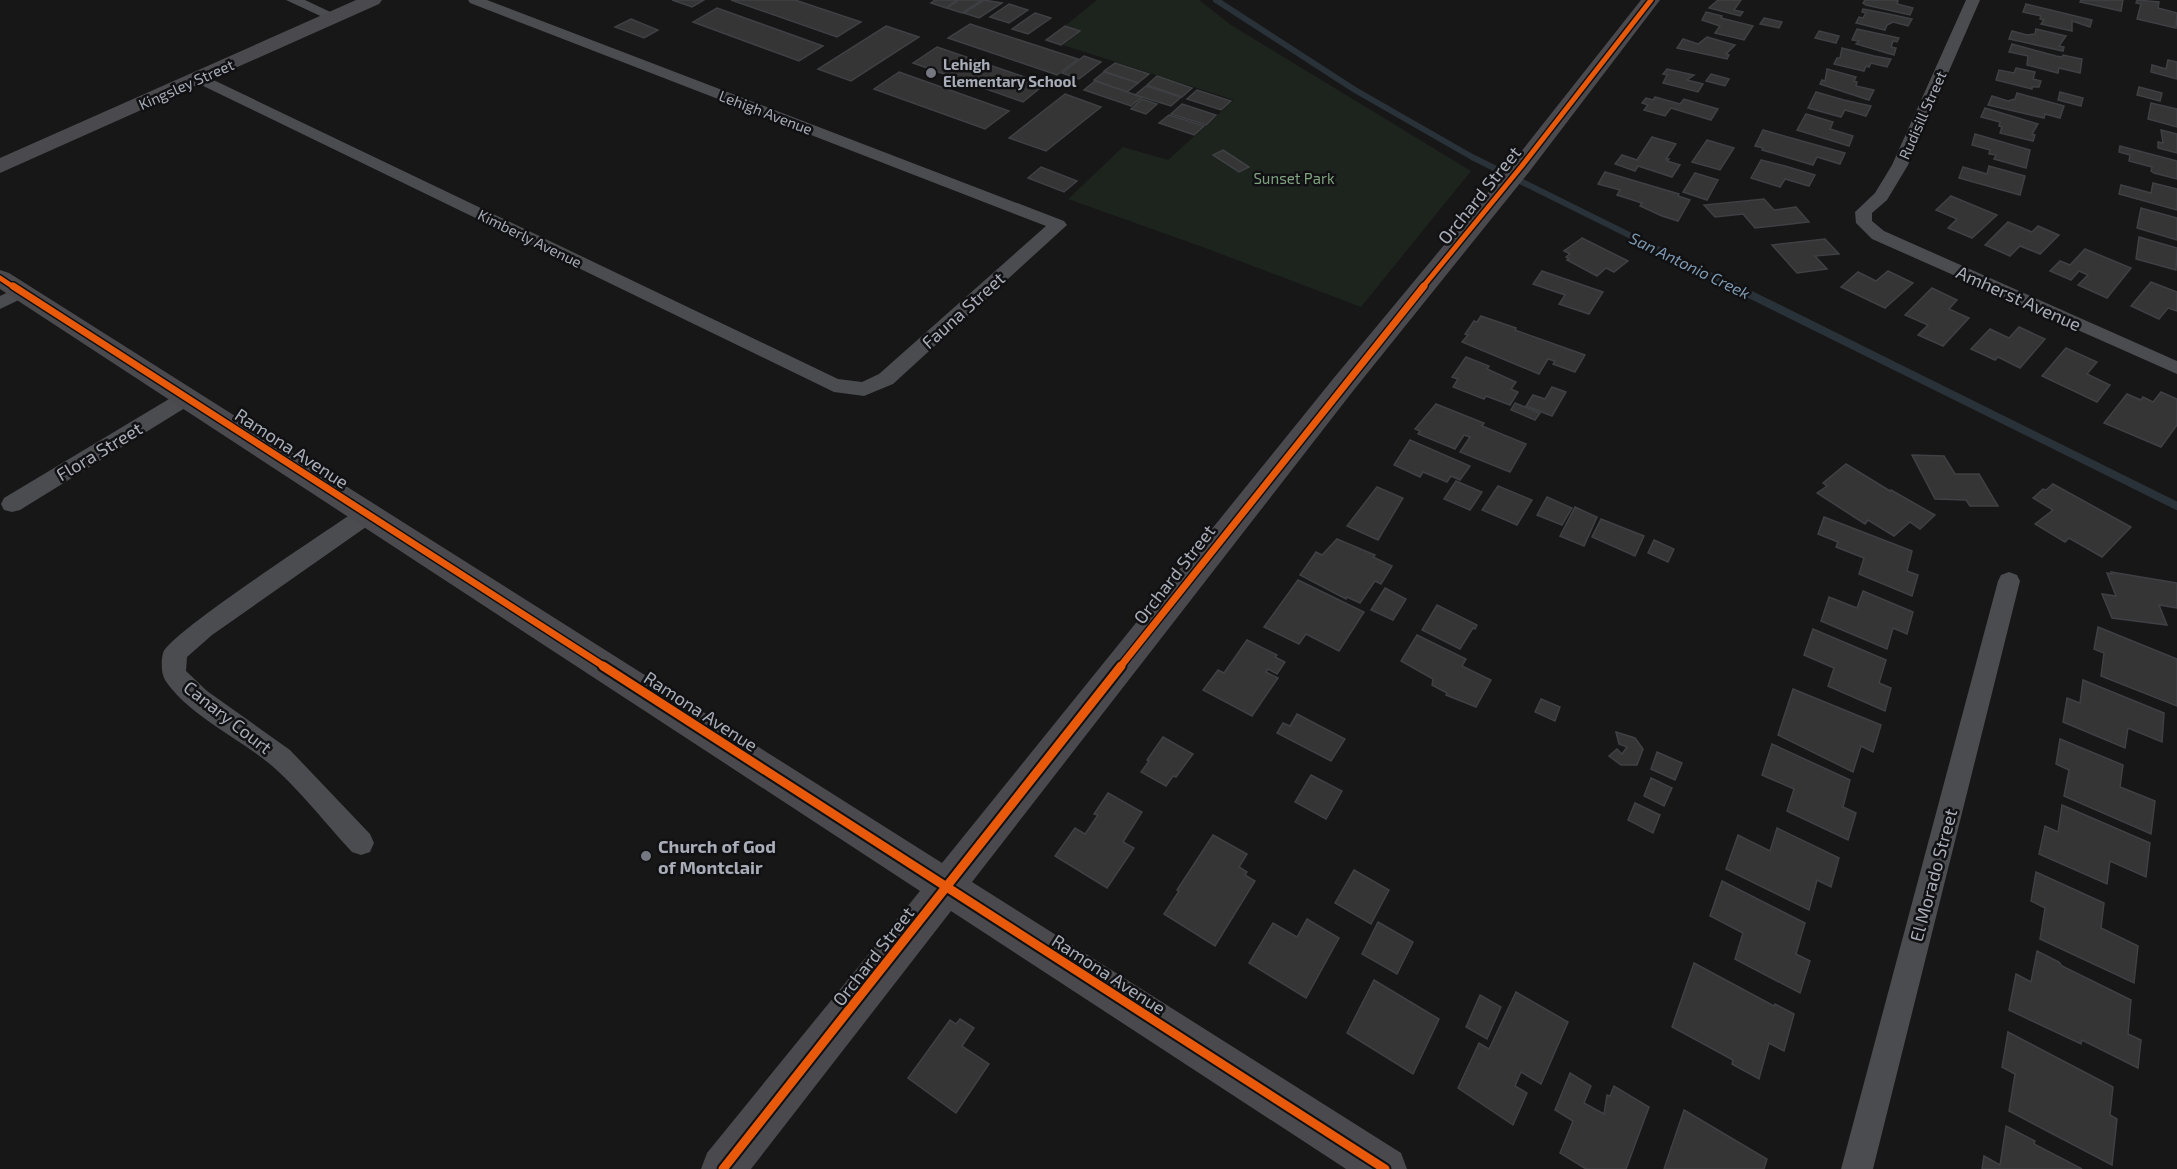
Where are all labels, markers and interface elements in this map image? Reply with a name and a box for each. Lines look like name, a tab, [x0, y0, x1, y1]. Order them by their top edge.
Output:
street label: Kingsley Street	[136, 55, 237, 113]
place label: Lehigh Elementary School	[943, 55, 1076, 91]
marker: Lehigh Elementary School	[924, 66, 938, 80]
street label: Rudisill Street	[1894, 68, 1950, 162]
street label: Lehigh Avenue	[717, 86, 815, 138]
street label: Orchard Street	[1433, 142, 1525, 248]
park label: Sunset Park	[1253, 169, 1335, 187]
street label: Kimberly Avenue	[475, 205, 585, 271]
water label: San Antonio Creek	[1627, 228, 1753, 302]
street label: Amherst Avenue	[1953, 261, 2085, 335]
street label: Fauna Street	[917, 267, 1009, 353]
street label: Ramona Avenue	[231, 403, 353, 493]
street label: Flora Street	[52, 417, 146, 485]
street label: Orchard Street	[1129, 520, 1220, 628]
street label: Ramona Avenue	[640, 666, 762, 756]
street label: Canary Court	[180, 676, 277, 758]
street label: El Morado Street	[1905, 806, 1961, 944]
place label: Church of God of Montclair	[658, 835, 776, 878]
marker: Church of God of Montclair	[639, 849, 653, 863]
street label: Orchard Street	[828, 902, 919, 1010]
street label: Ramona Avenue	[1048, 929, 1170, 1019]

